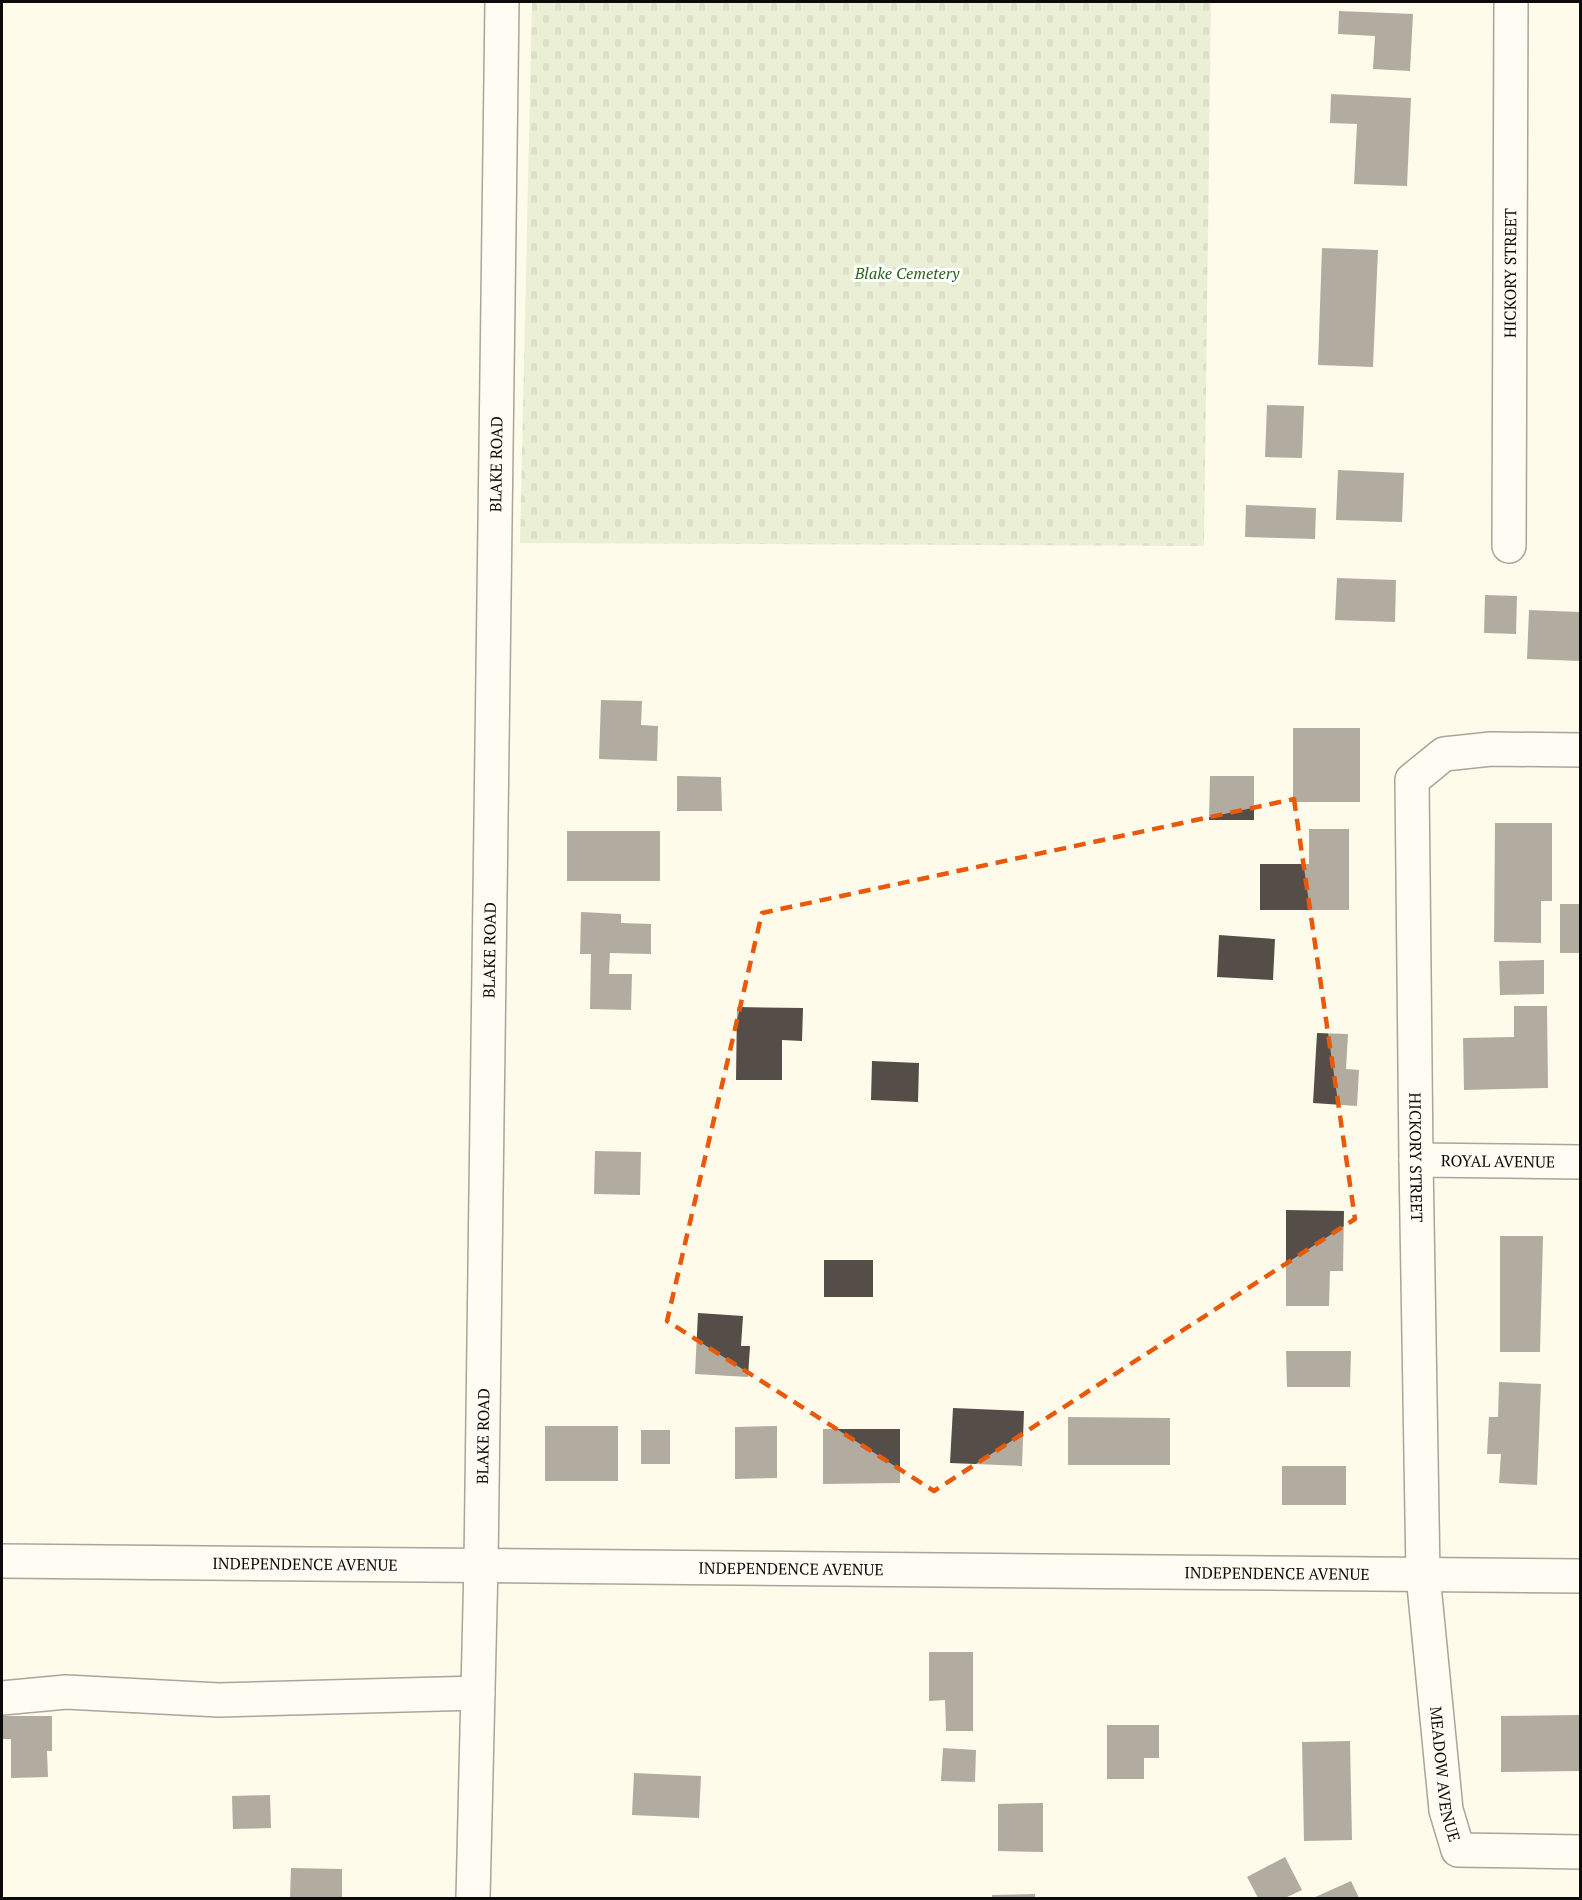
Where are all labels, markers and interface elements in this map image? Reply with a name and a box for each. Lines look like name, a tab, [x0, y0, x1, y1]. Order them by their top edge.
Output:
street label: HICKORY STREET	[1499, 208, 1521, 338]
park label: Blake Cemetery	[854, 262, 960, 284]
street label: BLAKE ROAD	[484, 416, 507, 512]
street label: BLAKE ROAD	[478, 902, 501, 998]
street label: HICKORY STREET	[1404, 1092, 1428, 1223]
street label: ROYAL AVENUE	[1441, 1149, 1555, 1173]
street label: BLAKE ROAD	[471, 1388, 494, 1484]
street label: INDEPENDENCE AVENUE	[212, 1552, 398, 1576]
street label: INDEPENDENCE AVENUE	[698, 1557, 884, 1580]
street label: INDEPENDENCE AVENUE	[1184, 1561, 1370, 1585]
street label: MEADOW AVENUE	[1425, 1705, 1466, 1844]

